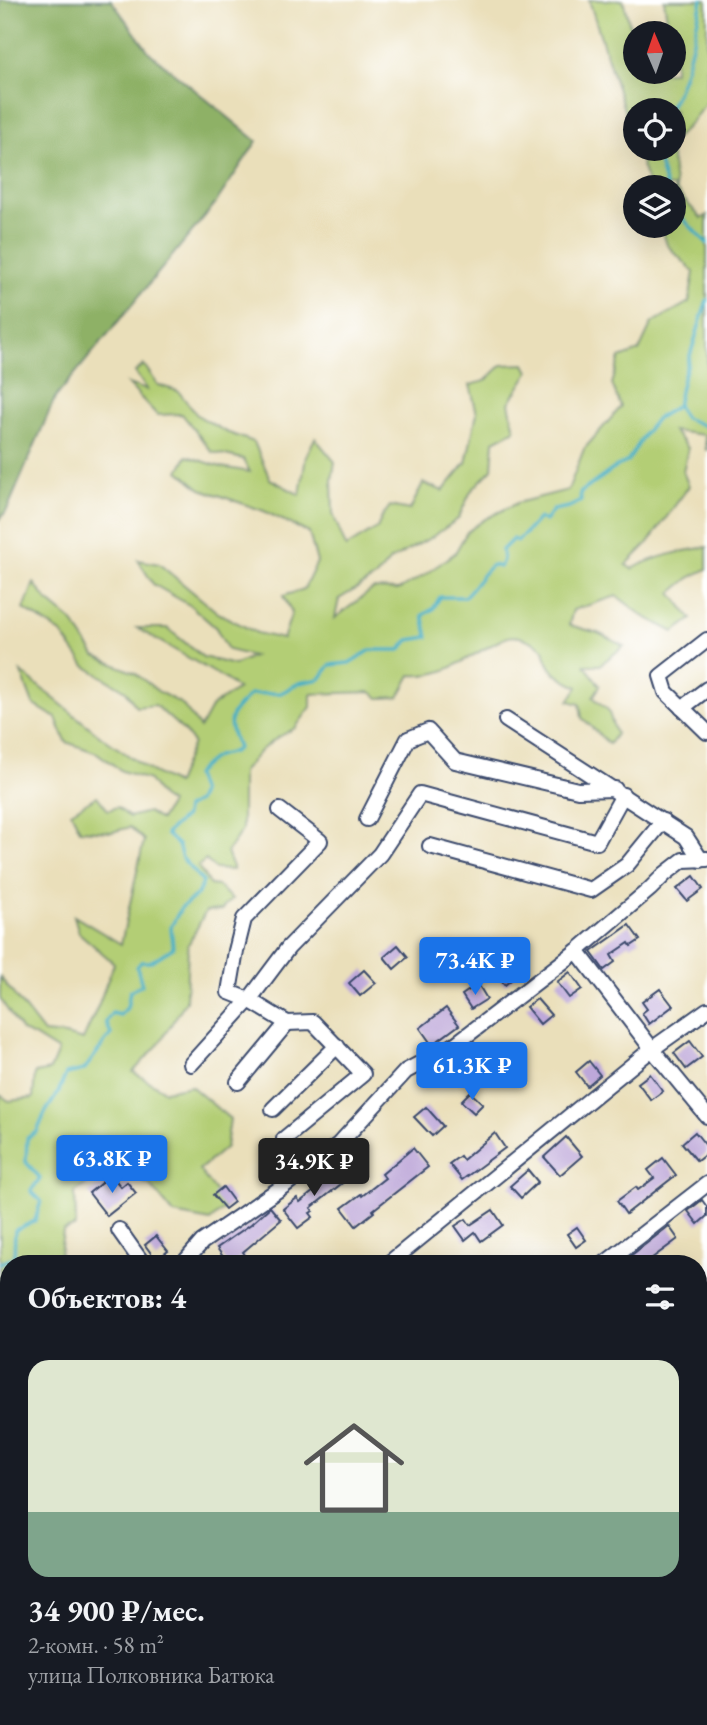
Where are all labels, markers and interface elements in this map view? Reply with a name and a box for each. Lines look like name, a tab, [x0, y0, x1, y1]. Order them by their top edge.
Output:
north arrow	[623, 21, 686, 84]
map controls	[623, 21, 686, 238]
button: locate	[623, 98, 686, 161]
button: layers	[623, 175, 686, 238]
pin: 73.4K ₽	[410, 937, 540, 997]
text: 73.4K ₽	[435, 945, 515, 975]
pin: 61.3K ₽	[407, 1042, 537, 1102]
text: 61.3K ₽	[432, 1050, 512, 1080]
pin: 63.8K ₽	[47, 1136, 177, 1195]
pin: 34.9K ₽	[249, 1138, 379, 1198]
text: 63.8K ₽	[72, 1143, 152, 1173]
text: 34.9K ₽	[274, 1146, 354, 1176]
text: Объектов: 4	[28, 1278, 186, 1317]
icon: filters	[641, 1278, 679, 1316]
icon: home	[291, 1405, 417, 1531]
text: 34 900 ₽/мес.	[28, 1591, 205, 1630]
text: 2-комн. · 58 m²	[28, 1630, 164, 1660]
text: улица Полковника Батюка	[28, 1660, 275, 1690]

